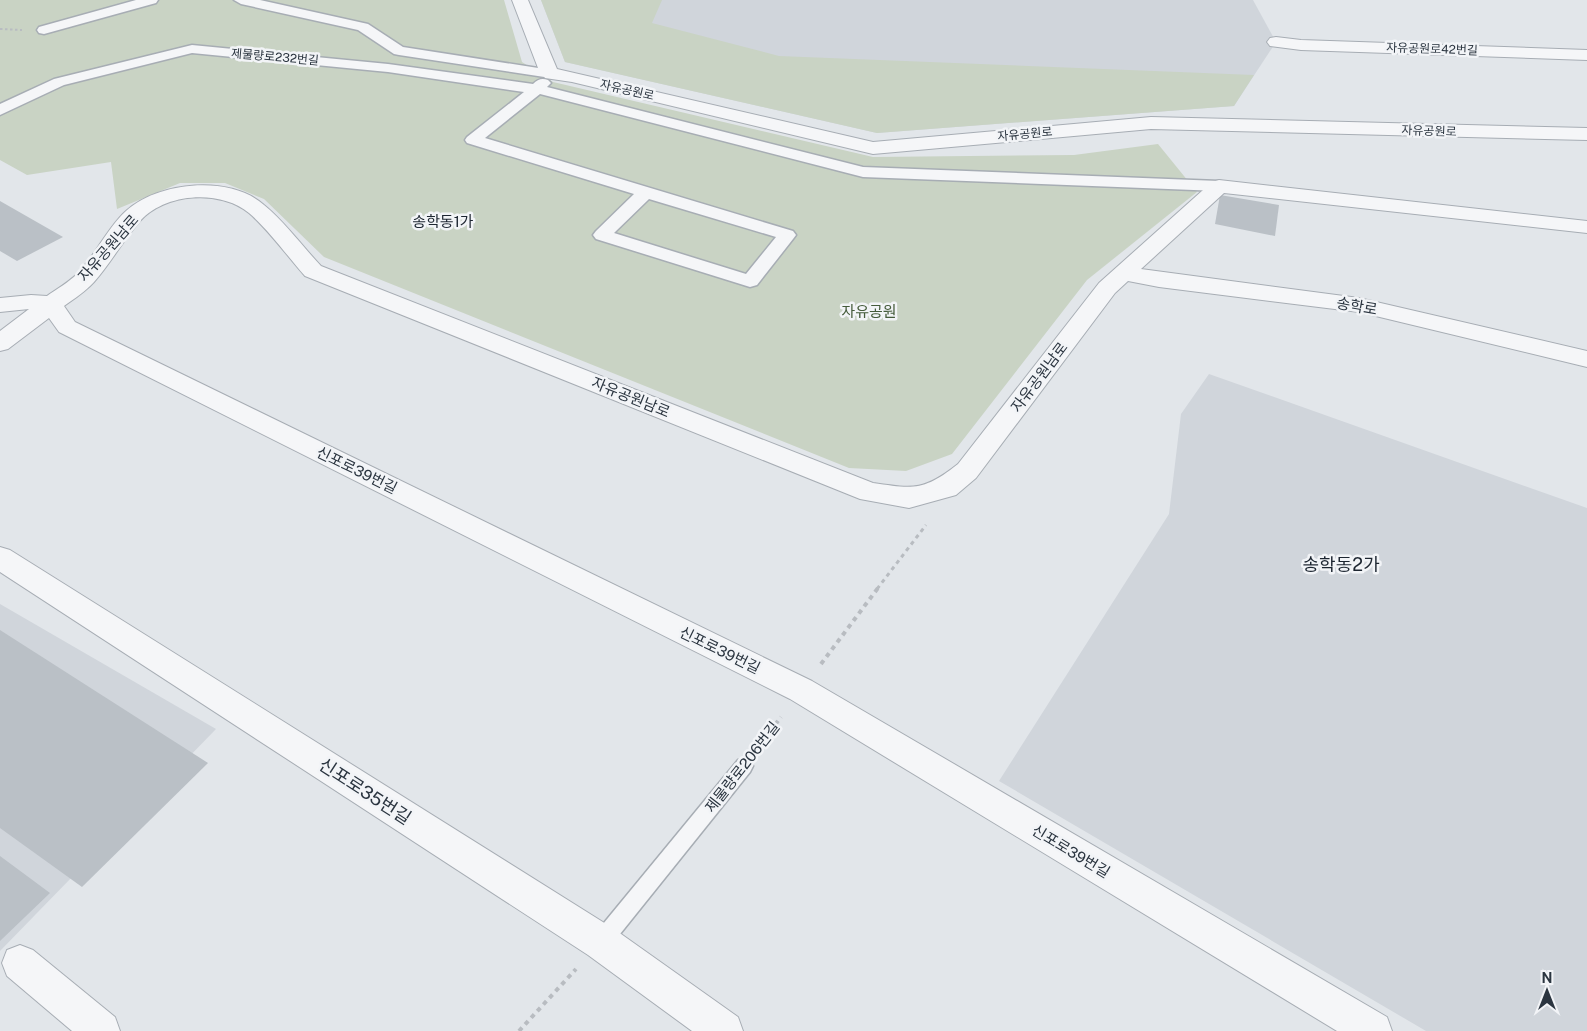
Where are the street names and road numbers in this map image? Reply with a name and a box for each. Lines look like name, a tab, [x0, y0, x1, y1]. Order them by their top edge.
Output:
street label: 자유공원로42번길	[1386, 40, 1478, 58]
street label: 제물량로232번길	[231, 46, 319, 68]
street label: 자유공원로	[599, 77, 655, 103]
street label: 자유공원로	[1401, 123, 1457, 139]
street label: 자유공원로	[997, 125, 1053, 143]
street label: 자유공원남로	[74, 211, 142, 285]
street label: 송학로	[1335, 294, 1379, 318]
street label: 자유공원남로	[1007, 339, 1071, 415]
street label: 자유공원남로	[589, 374, 673, 420]
street label: 신포로39번길	[314, 443, 400, 497]
street label: 신포로39번길	[677, 623, 763, 677]
street label: 제물량로206번길	[701, 718, 783, 816]
street label: 신포로35번길	[315, 753, 415, 829]
street label: 신포로39번길	[1029, 821, 1113, 881]

